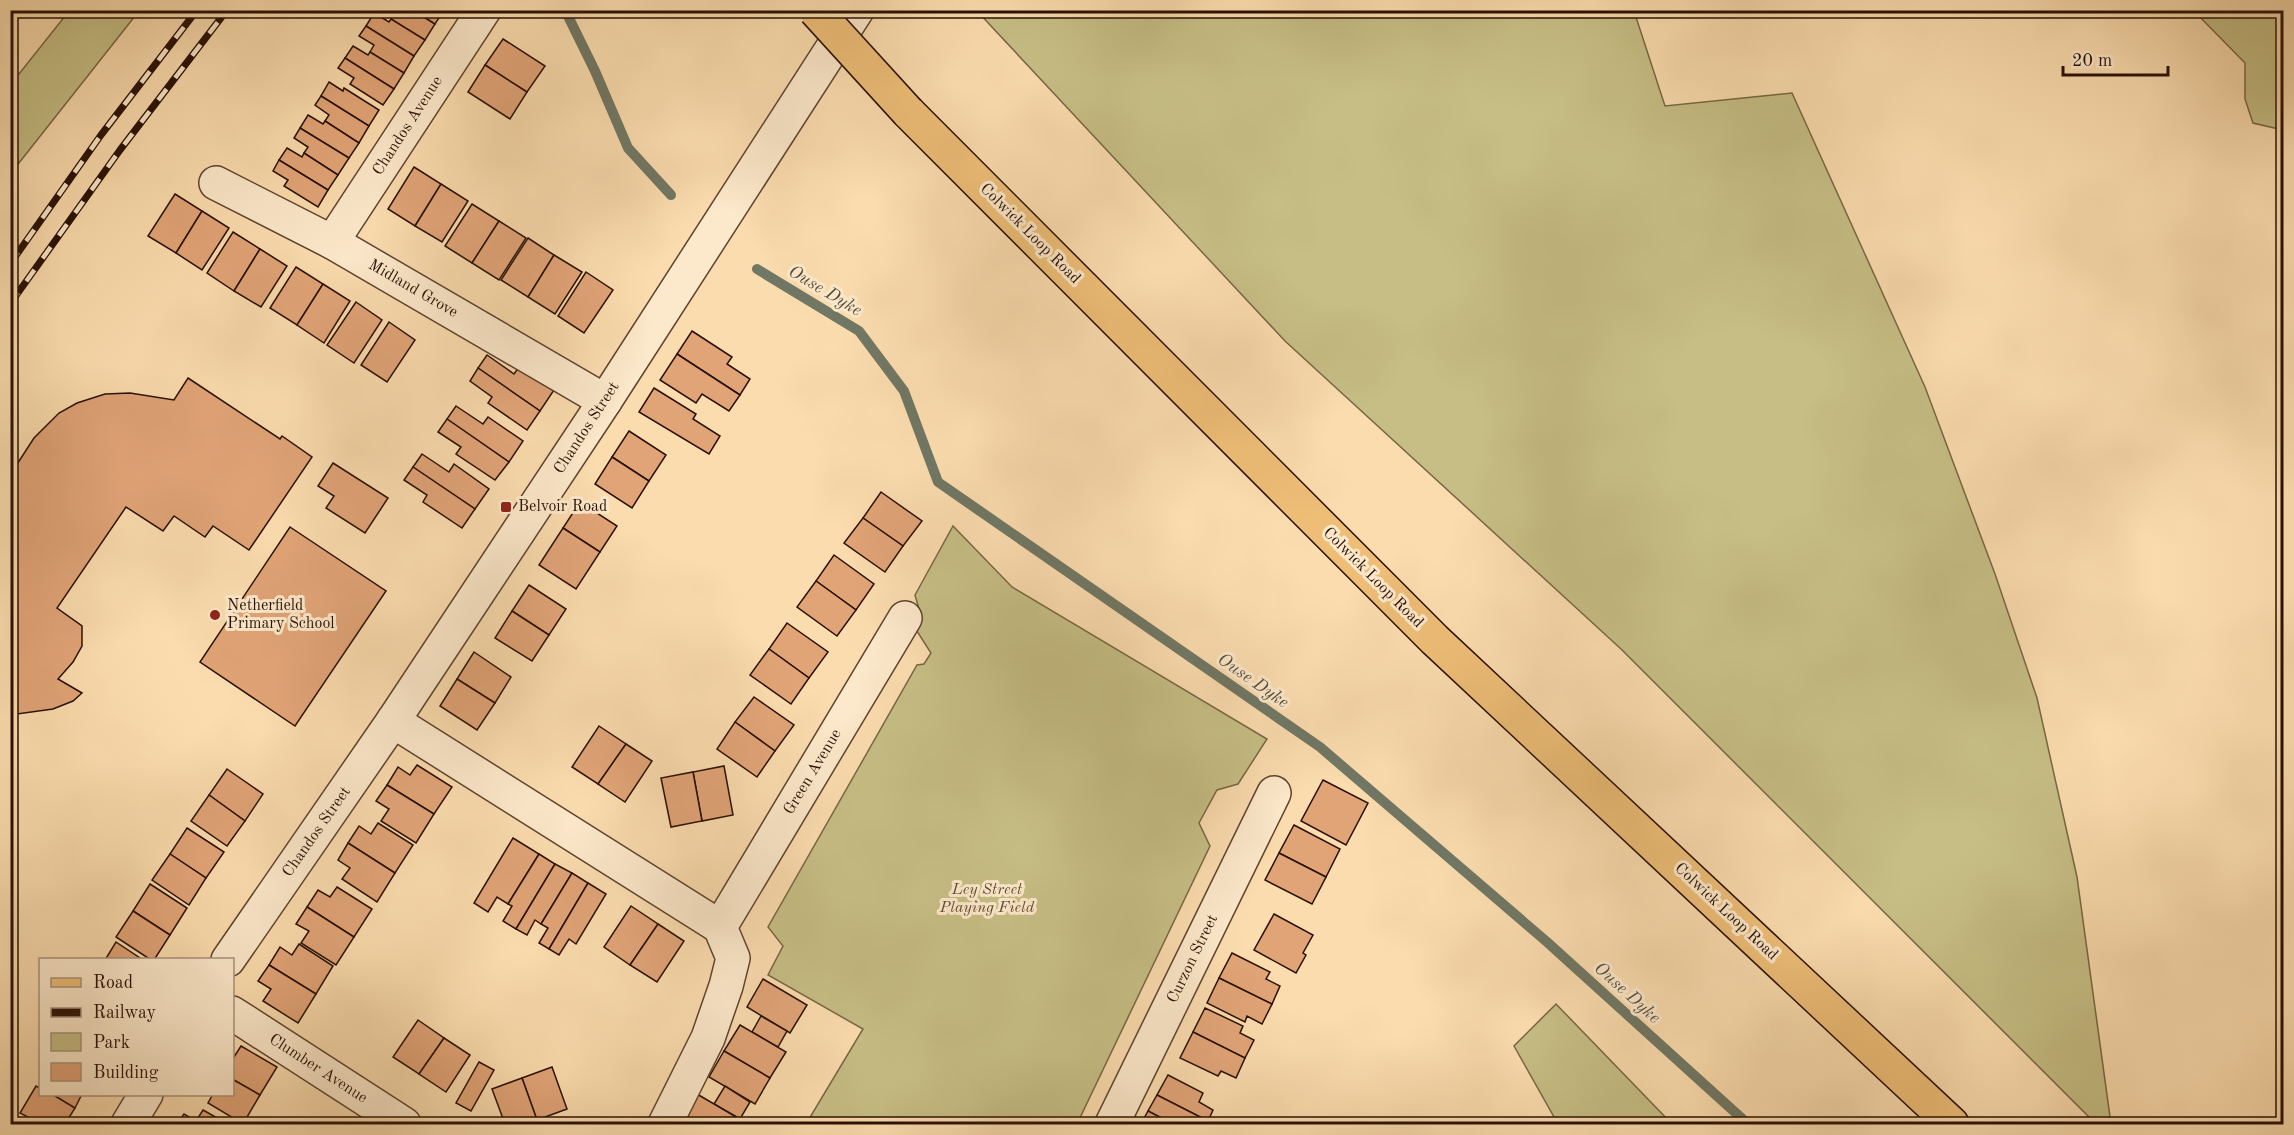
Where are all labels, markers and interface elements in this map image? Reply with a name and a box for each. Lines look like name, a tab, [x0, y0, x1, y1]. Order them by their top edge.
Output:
scale bar	[2063, 39, 2168, 77]
text: 20 m	[2072, 52, 2112, 70]
street label: Chandos Avenue	[370, 74, 446, 178]
street label: Colwick Loop Road	[977, 181, 1083, 287]
street label: Midland Grove	[366, 257, 460, 321]
water label: Ouse Dyke	[785, 262, 865, 320]
street label: Chandos Street	[551, 379, 623, 477]
place label: Belvoir Road	[518, 499, 607, 515]
marker: Belvoir Road	[499, 500, 513, 514]
street label: Colwick Loop Road	[1320, 525, 1426, 631]
place label: Netherfield Primary School	[227, 598, 335, 632]
marker: Netherfield Primary School	[208, 608, 222, 622]
water label: Ouse Dyke	[1214, 650, 1292, 712]
street label: Green Avenue	[781, 726, 845, 818]
street label: Chandos Street	[280, 784, 354, 880]
street label: Colwick Loop Road	[1671, 860, 1781, 964]
park label: Ley Street Playing Field	[939, 882, 1035, 916]
street label: Curzon Street	[1165, 912, 1221, 1006]
legend	[39, 958, 234, 1096]
water label: Ouse Dyke	[1591, 959, 1663, 1027]
text: Road	[93, 974, 133, 992]
text: Railway	[93, 1004, 156, 1022]
street label: Clumber Avenue	[266, 1031, 370, 1107]
text: Park	[93, 1034, 130, 1052]
text: Building	[93, 1064, 159, 1082]

